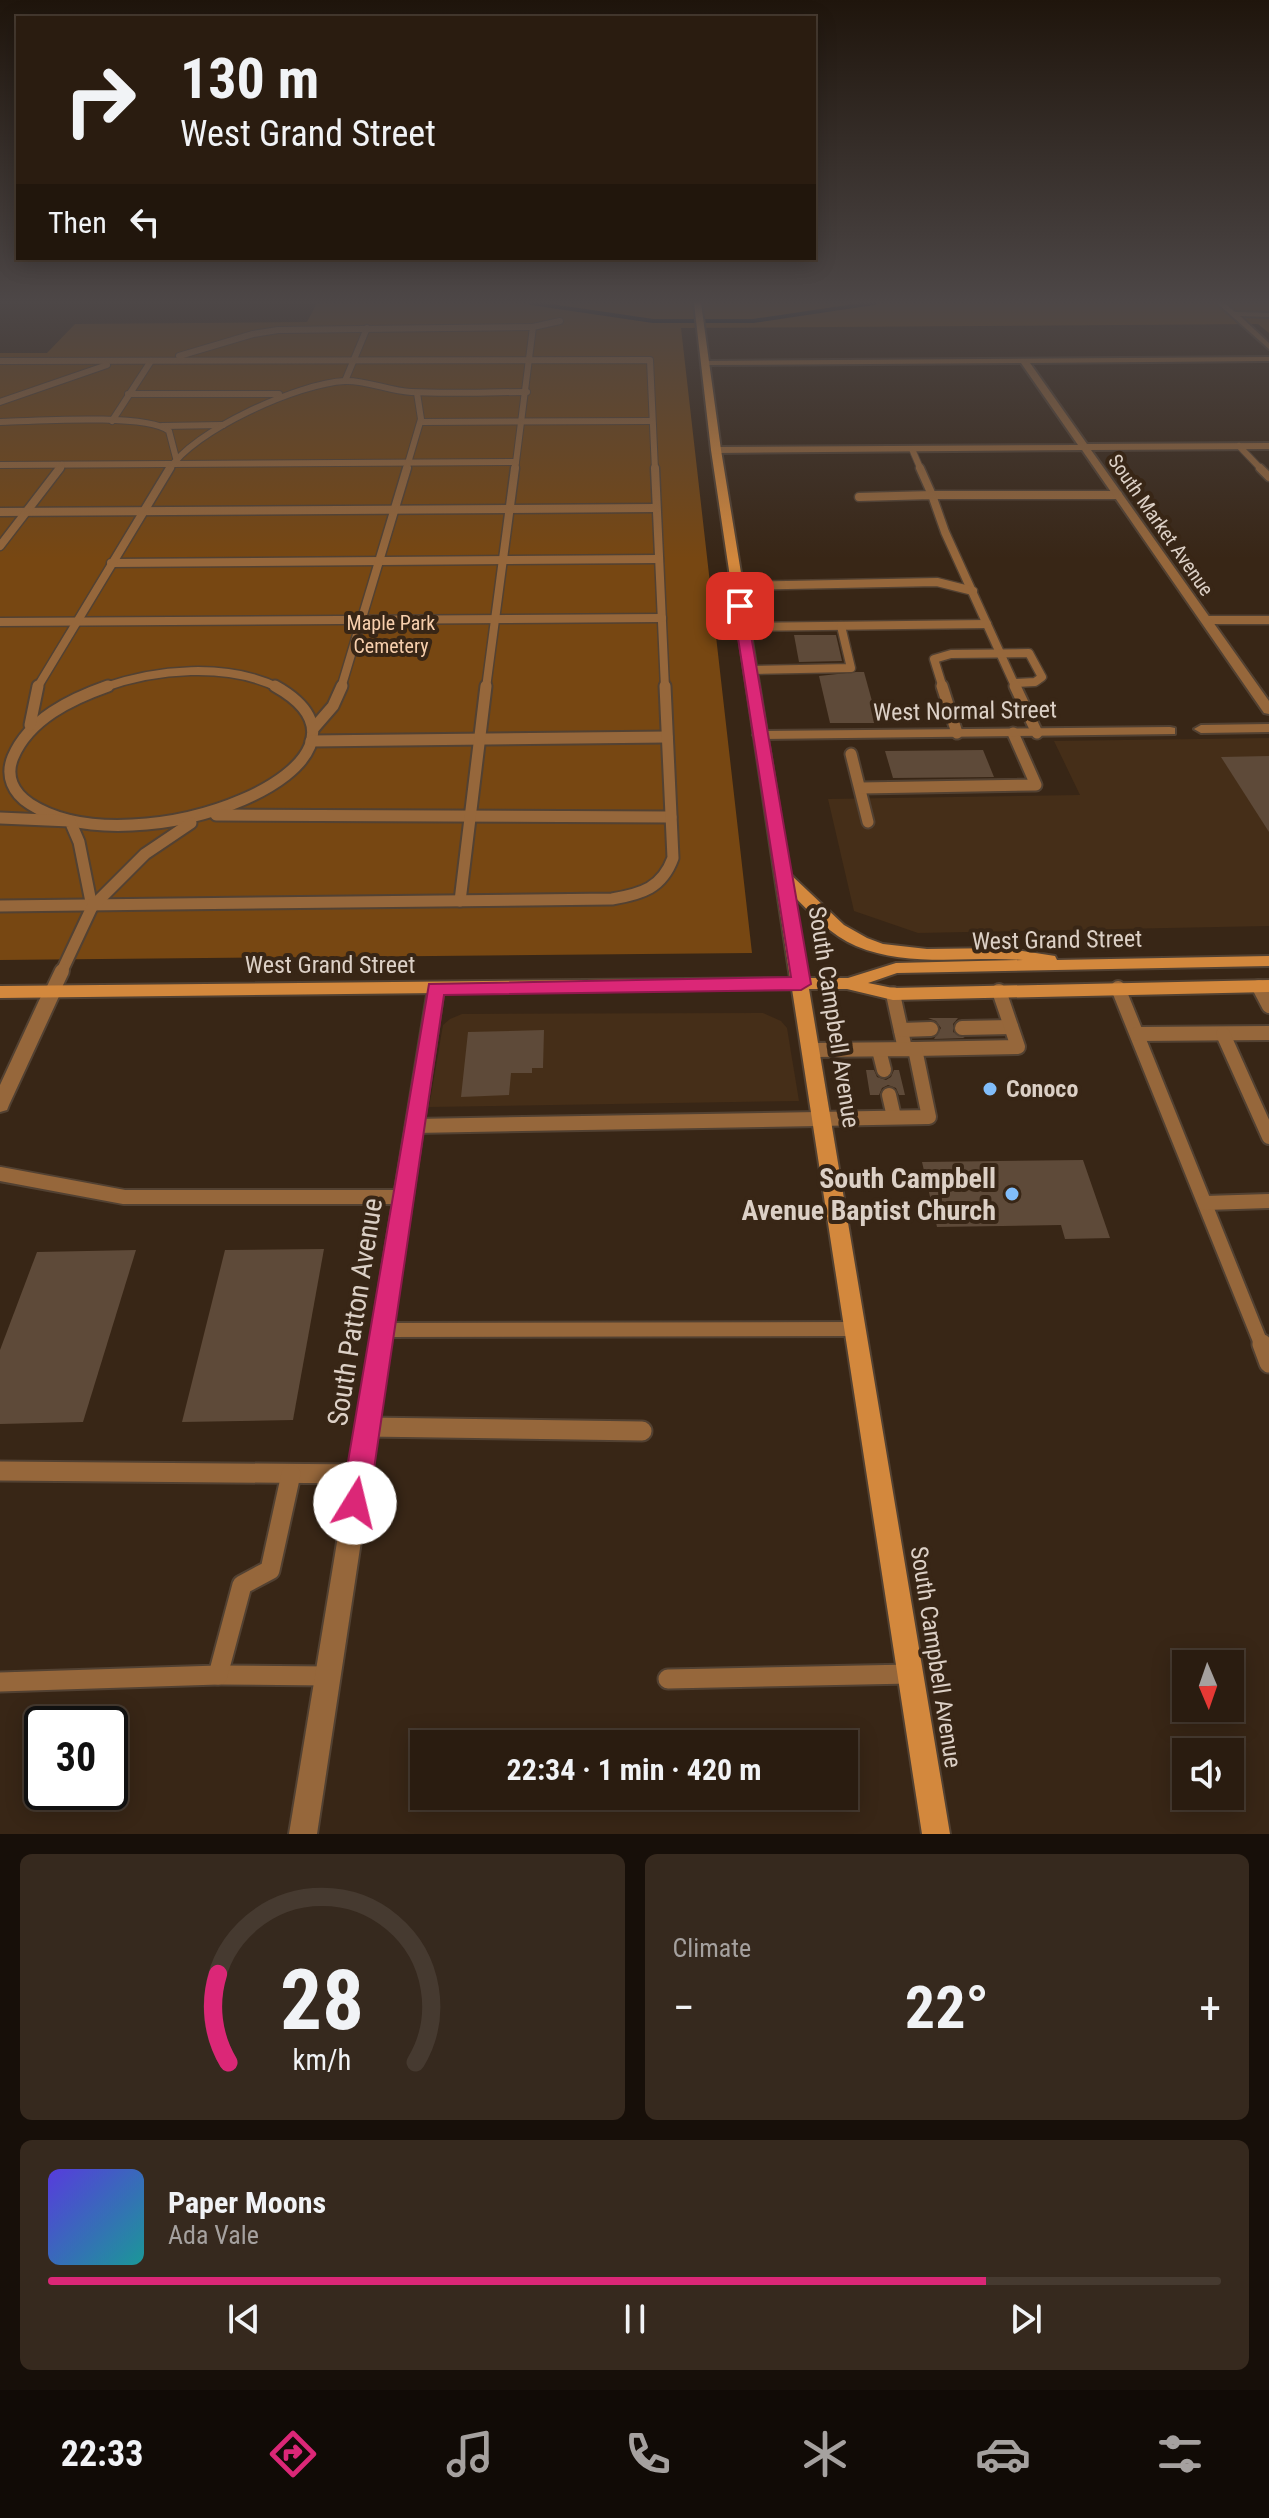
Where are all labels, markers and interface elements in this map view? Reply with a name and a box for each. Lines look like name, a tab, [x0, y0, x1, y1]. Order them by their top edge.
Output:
text: 130 m	[180, 46, 319, 112]
icon: right	[48, 48, 152, 152]
text: West Grand Street	[180, 113, 436, 155]
icon: left	[123, 200, 167, 244]
text: Then	[48, 205, 107, 240]
street label: South Market Avenue	[1103, 450, 1219, 600]
pin	[706, 572, 774, 640]
icon: arrive	[718, 584, 762, 628]
park label: Maple Park Cemetery	[347, 611, 435, 658]
street label: West Normal Street	[873, 695, 1057, 727]
street label: South Campbell Avenue	[803, 904, 865, 1130]
street label: West Grand Street	[972, 925, 1142, 955]
street label: West Grand Street	[245, 951, 415, 979]
place label: Conoco	[1006, 1075, 1078, 1103]
marker: Conoco	[981, 1080, 999, 1098]
place label: South Campbell Avenue Baptist Church	[741, 1162, 996, 1227]
marker: South Campbell Avenue Baptist Church	[1003, 1185, 1021, 1203]
street label: South Patton Avenue	[321, 1196, 389, 1428]
position arrow	[313, 1461, 397, 1545]
street label: South Campbell Avenue	[905, 1544, 967, 1770]
north arrow	[1172, 1650, 1244, 1722]
map controls	[1172, 1650, 1244, 1810]
speed limit sign: 30	[24, 1706, 128, 1810]
button: sound	[1172, 1738, 1244, 1810]
text: 22:34 · 1 min · 420 m	[507, 1752, 761, 1787]
text: Climate	[673, 1933, 751, 1963]
text: 28	[280, 1952, 364, 2049]
text: 22°	[905, 1972, 989, 2043]
text: −	[673, 1982, 695, 2034]
text: +	[1199, 1982, 1221, 2034]
text: km/h	[293, 2043, 352, 2077]
text: Paper Moons	[168, 2185, 326, 2220]
text: Ada Vale	[168, 2220, 259, 2250]
icon: previous	[222, 2297, 266, 2341]
icon: pause	[613, 2297, 657, 2341]
icon: next	[1004, 2297, 1048, 2341]
icon: directions	[265, 2426, 321, 2482]
icon: music	[442, 2426, 498, 2482]
icon: phone	[620, 2426, 676, 2482]
icon: climate	[797, 2426, 853, 2482]
icon: car	[975, 2426, 1031, 2482]
icon: filters	[1152, 2426, 1208, 2482]
text: 22:33	[61, 2433, 143, 2475]

